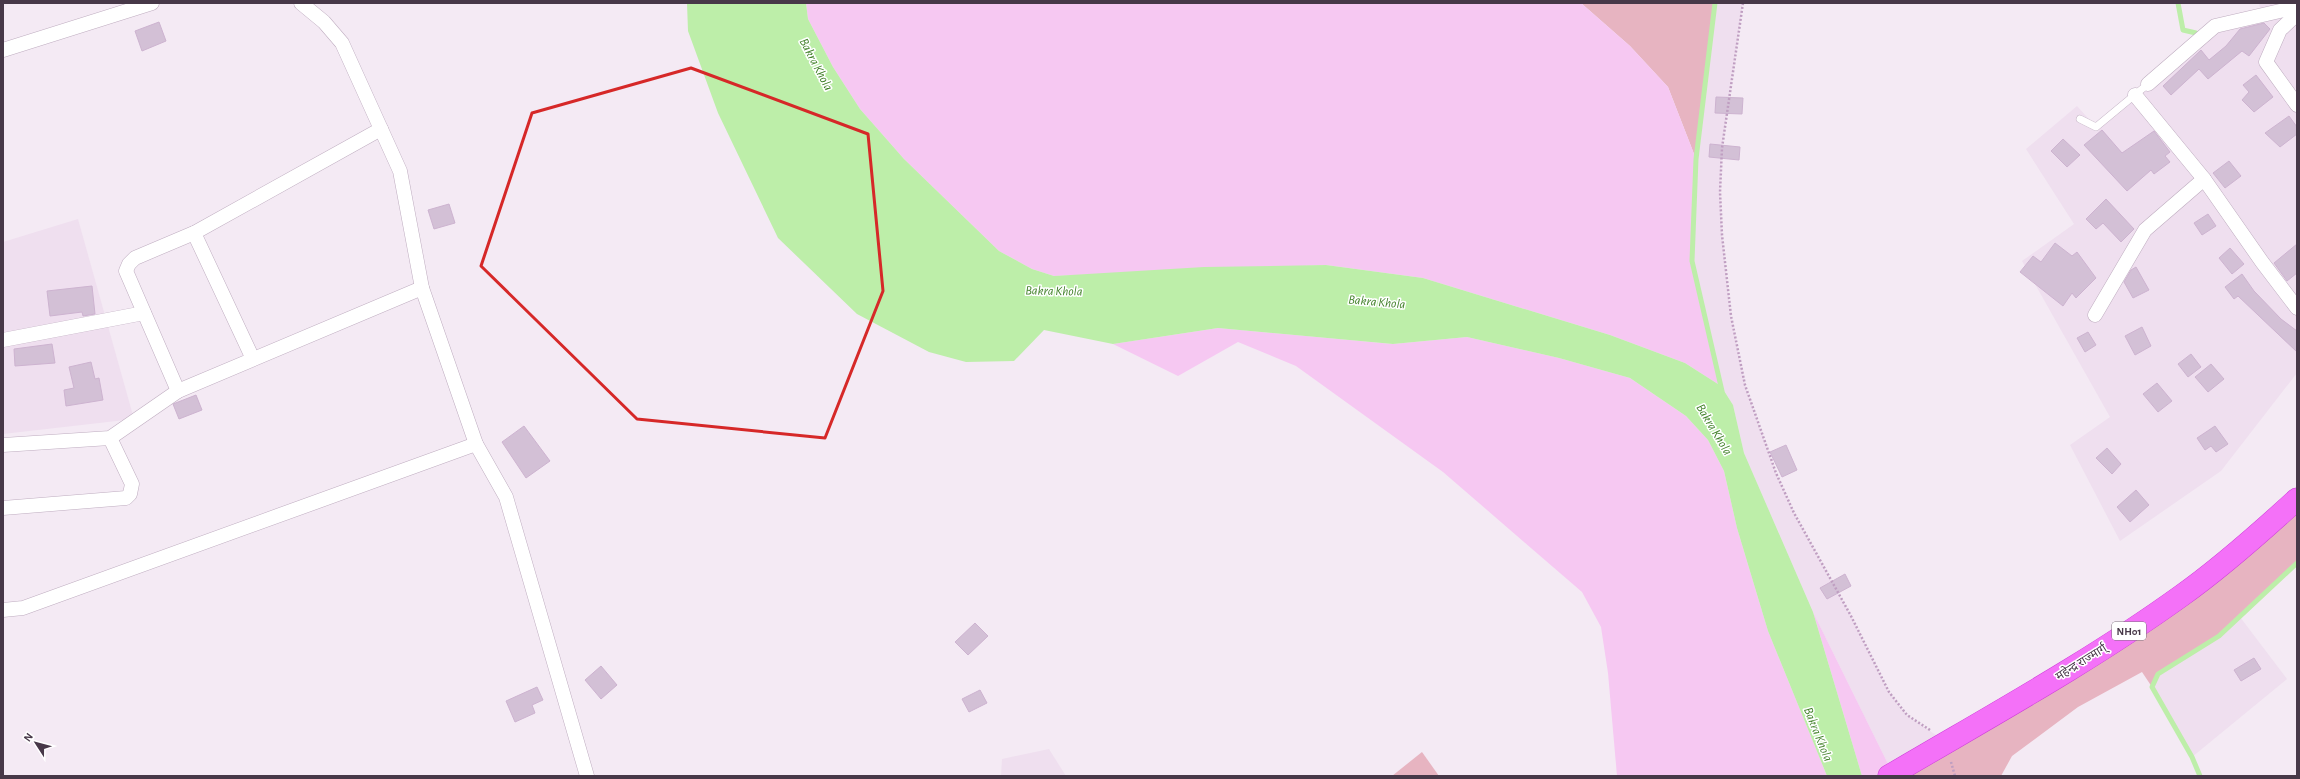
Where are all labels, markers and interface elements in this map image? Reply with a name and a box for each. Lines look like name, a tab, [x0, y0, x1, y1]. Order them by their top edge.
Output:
water label: Bakra Khola	[797, 36, 835, 93]
water label: Bakra Khola	[1025, 285, 1083, 299]
water label: Bakra Khola	[1348, 294, 1406, 311]
water label: Bakra Khola	[1693, 402, 1734, 458]
road number: NH01	[2112, 622, 2146, 640]
street label: महेन्द्र राज्मार्ग्	[2052, 639, 2111, 683]
water label: Bakra Khola	[1801, 706, 1834, 764]
north arrow	[16, 723, 56, 763]
text: N	[22, 731, 35, 744]

